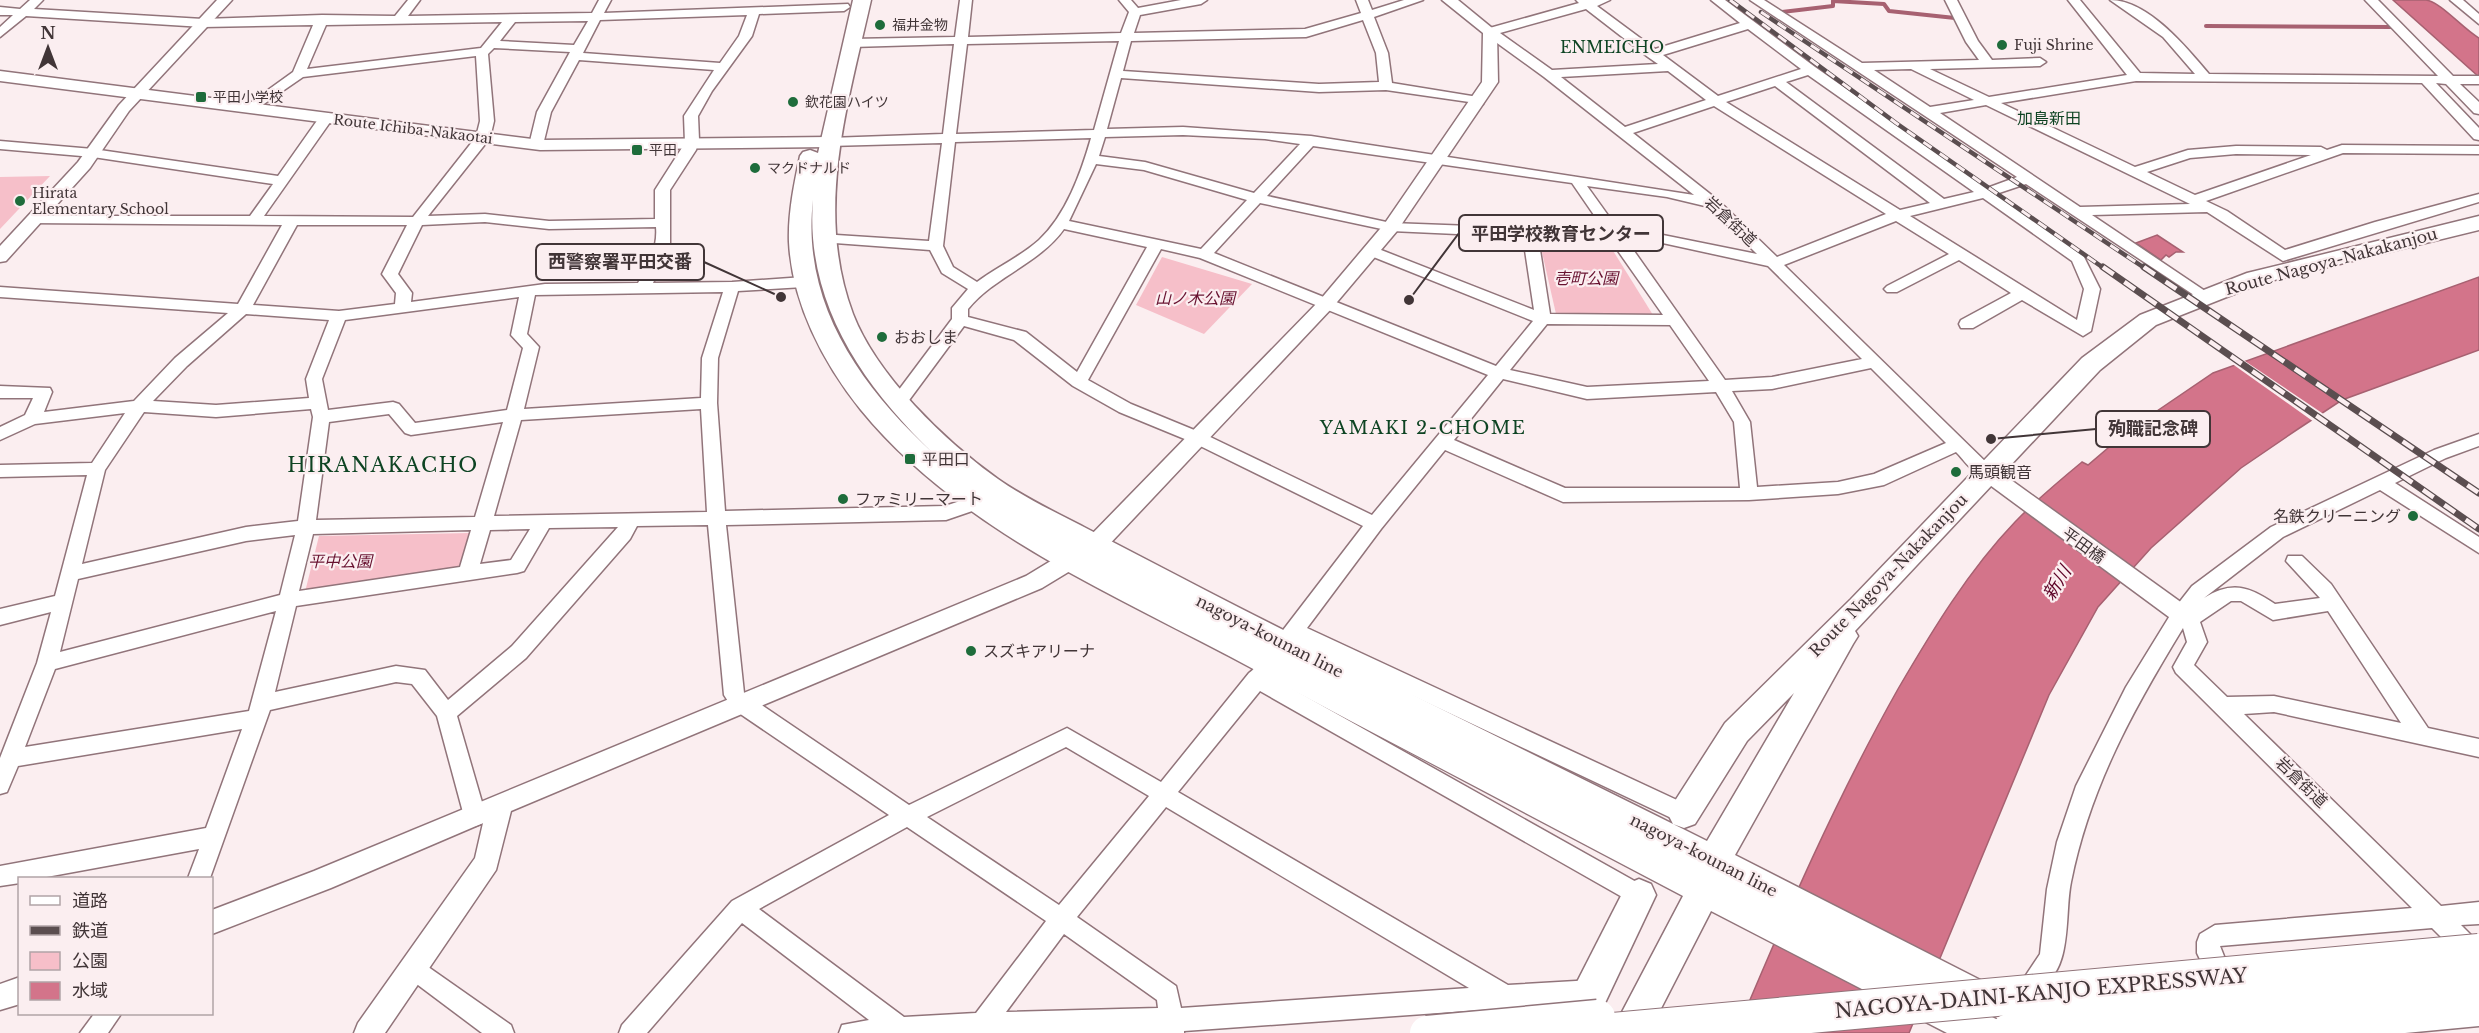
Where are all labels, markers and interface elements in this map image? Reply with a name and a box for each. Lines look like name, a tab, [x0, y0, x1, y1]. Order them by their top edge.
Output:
place label: 福井金物	[892, 16, 948, 34]
north arrow	[18, 18, 78, 78]
marker: 福井金物	[873, 18, 887, 32]
text: N	[40, 23, 56, 43]
place label: Fuji Shrine	[2014, 36, 2094, 54]
district label: ENMEICHO	[1560, 37, 1664, 57]
marker: Fuji Shrine	[1995, 38, 2009, 52]
place label: 平田小学校	[213, 88, 283, 106]
marker: 平田小学校	[194, 90, 208, 104]
place label: 欽花園ハイツ	[805, 93, 889, 111]
marker: 欽花園ハイツ	[786, 95, 800, 109]
district label: 加島新田	[2017, 108, 2081, 128]
street label: Route Ichiba-Nakaotai	[332, 110, 494, 148]
place label: 平田	[649, 141, 677, 159]
marker: 平田	[630, 143, 644, 157]
place label: マクドナルド	[767, 159, 851, 177]
marker: マクドナルド	[748, 161, 762, 175]
place label: Hirata Elementary School	[32, 184, 169, 218]
street label: 岩倉街道	[1701, 192, 1761, 250]
marker: Hirata Elementary School	[13, 194, 27, 208]
callout: 平田学校教育センター	[1459, 215, 1663, 251]
text: 平田学校教育センター	[1471, 223, 1651, 245]
street label: Route Nagoya-Nakakanjou	[2223, 223, 2440, 299]
callout: 西警察署平田交番	[536, 244, 704, 280]
text: 西警察署平田交番	[548, 251, 692, 273]
park label: 壱町公園	[1554, 268, 1620, 288]
park label: 山ノ木公園	[1155, 288, 1237, 308]
place label: おおしま	[894, 327, 958, 347]
marker: おおしま	[875, 330, 889, 344]
callout: 殉職記念碑	[2096, 411, 2210, 447]
district label: YAMAKI 2-CHOME	[1319, 417, 1526, 439]
text: 殉職記念碑	[2108, 418, 2198, 440]
place label: 平田口	[922, 449, 970, 469]
marker: 平田口	[903, 452, 917, 466]
district label: HIRANAKACHO	[287, 453, 479, 477]
place label: 馬頭観音	[1968, 462, 2032, 482]
marker: 馬頭観音	[1949, 465, 1963, 479]
place label: ファミリーマート	[855, 489, 983, 509]
street label: Route Nagoya-Nakakanjou	[1805, 489, 1972, 661]
marker: ファミリーマート	[836, 492, 850, 506]
place label: 名鉄クリーニング	[2273, 506, 2401, 526]
marker: 名鉄クリーニング	[2406, 509, 2420, 523]
street label: 平田橋	[2059, 523, 2109, 567]
park label: 平中公園	[308, 551, 374, 571]
water label: 新川	[2038, 560, 2077, 604]
street label: nagoya-kounan line	[1193, 590, 1347, 682]
place label: スズキアリーナ	[983, 641, 1095, 661]
marker: スズキアリーナ	[964, 644, 978, 658]
street label: 岩倉街道	[2272, 753, 2332, 811]
street label: nagoya-kounan line	[1627, 809, 1781, 901]
legend	[18, 877, 213, 1015]
text: 道路	[72, 890, 108, 912]
text: 鉄道	[72, 920, 108, 942]
text: 公園	[72, 950, 108, 972]
street label: NAGOYA-DAINI-KANJO EXPRESSWAY	[1834, 963, 2249, 1023]
text: 水域	[72, 980, 108, 1002]

